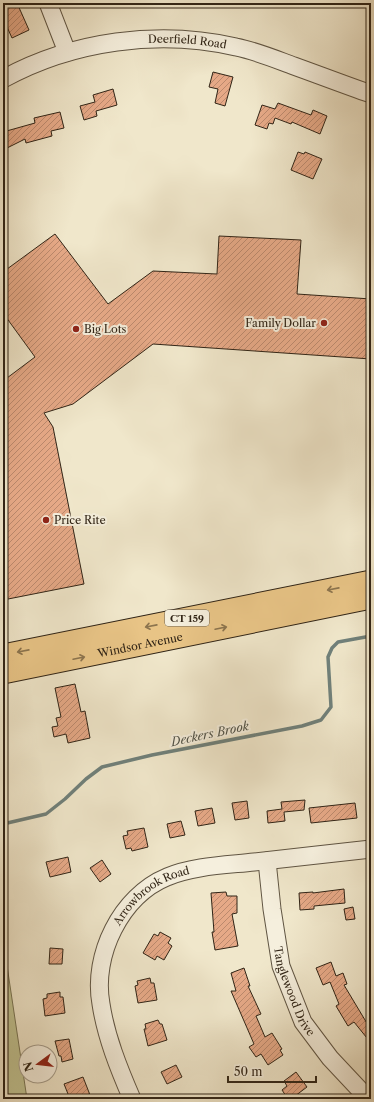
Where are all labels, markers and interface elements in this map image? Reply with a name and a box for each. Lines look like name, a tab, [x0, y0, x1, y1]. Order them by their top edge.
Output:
street label: Deerfield Road	[148, 32, 228, 52]
place label: Family Dollar	[245, 316, 316, 330]
marker: Family Dollar	[319, 318, 329, 328]
place label: Big Lots	[84, 322, 127, 336]
marker: Big Lots	[71, 324, 81, 334]
place label: Price Rite	[54, 513, 106, 527]
marker: Price Rite	[41, 515, 51, 525]
one-way arrow	[327, 585, 340, 593]
road number: CT 159	[165, 610, 209, 626]
one-way arrow	[144, 622, 157, 630]
one-way arrow	[214, 624, 227, 632]
street label: Windsor Avenue	[95, 630, 184, 661]
one-way arrow	[17, 648, 30, 656]
one-way arrow	[73, 653, 86, 661]
water label: Deckers Brook	[169, 718, 251, 749]
street label: Arrowbrook Road	[110, 863, 191, 929]
street label: Tanglewood Drive	[271, 945, 318, 1039]
north arrow	[18, 1044, 58, 1084]
scale bar	[228, 1058, 316, 1084]
text: N	[20, 1060, 36, 1073]
text: 50 m	[234, 1064, 263, 1079]

